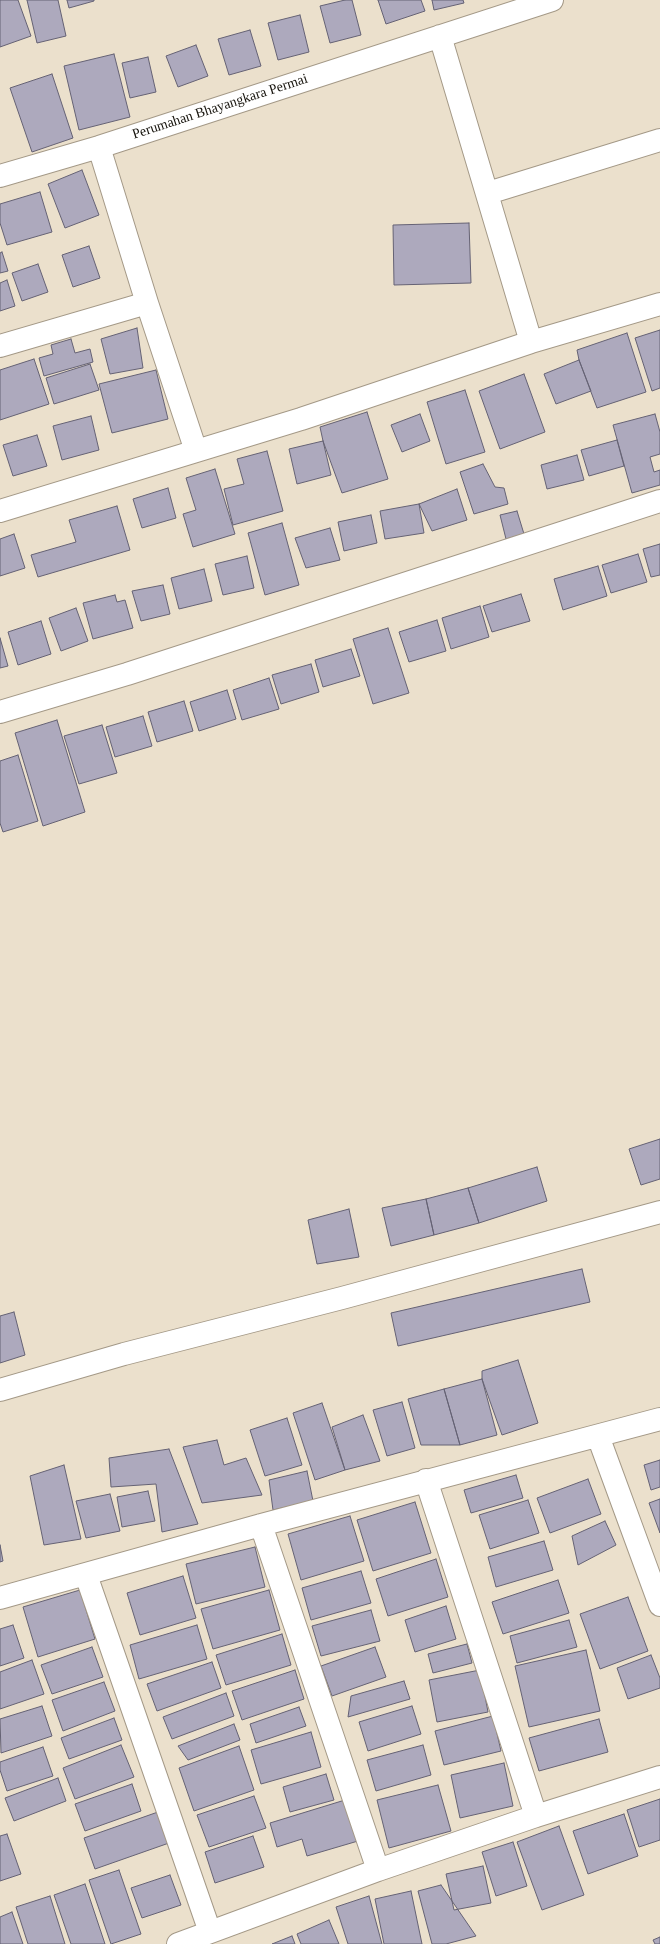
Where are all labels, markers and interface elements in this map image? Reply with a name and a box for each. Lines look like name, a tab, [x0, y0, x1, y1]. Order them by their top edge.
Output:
street label: Perumahan Bhayangkara Permai	[130, 71, 310, 143]

